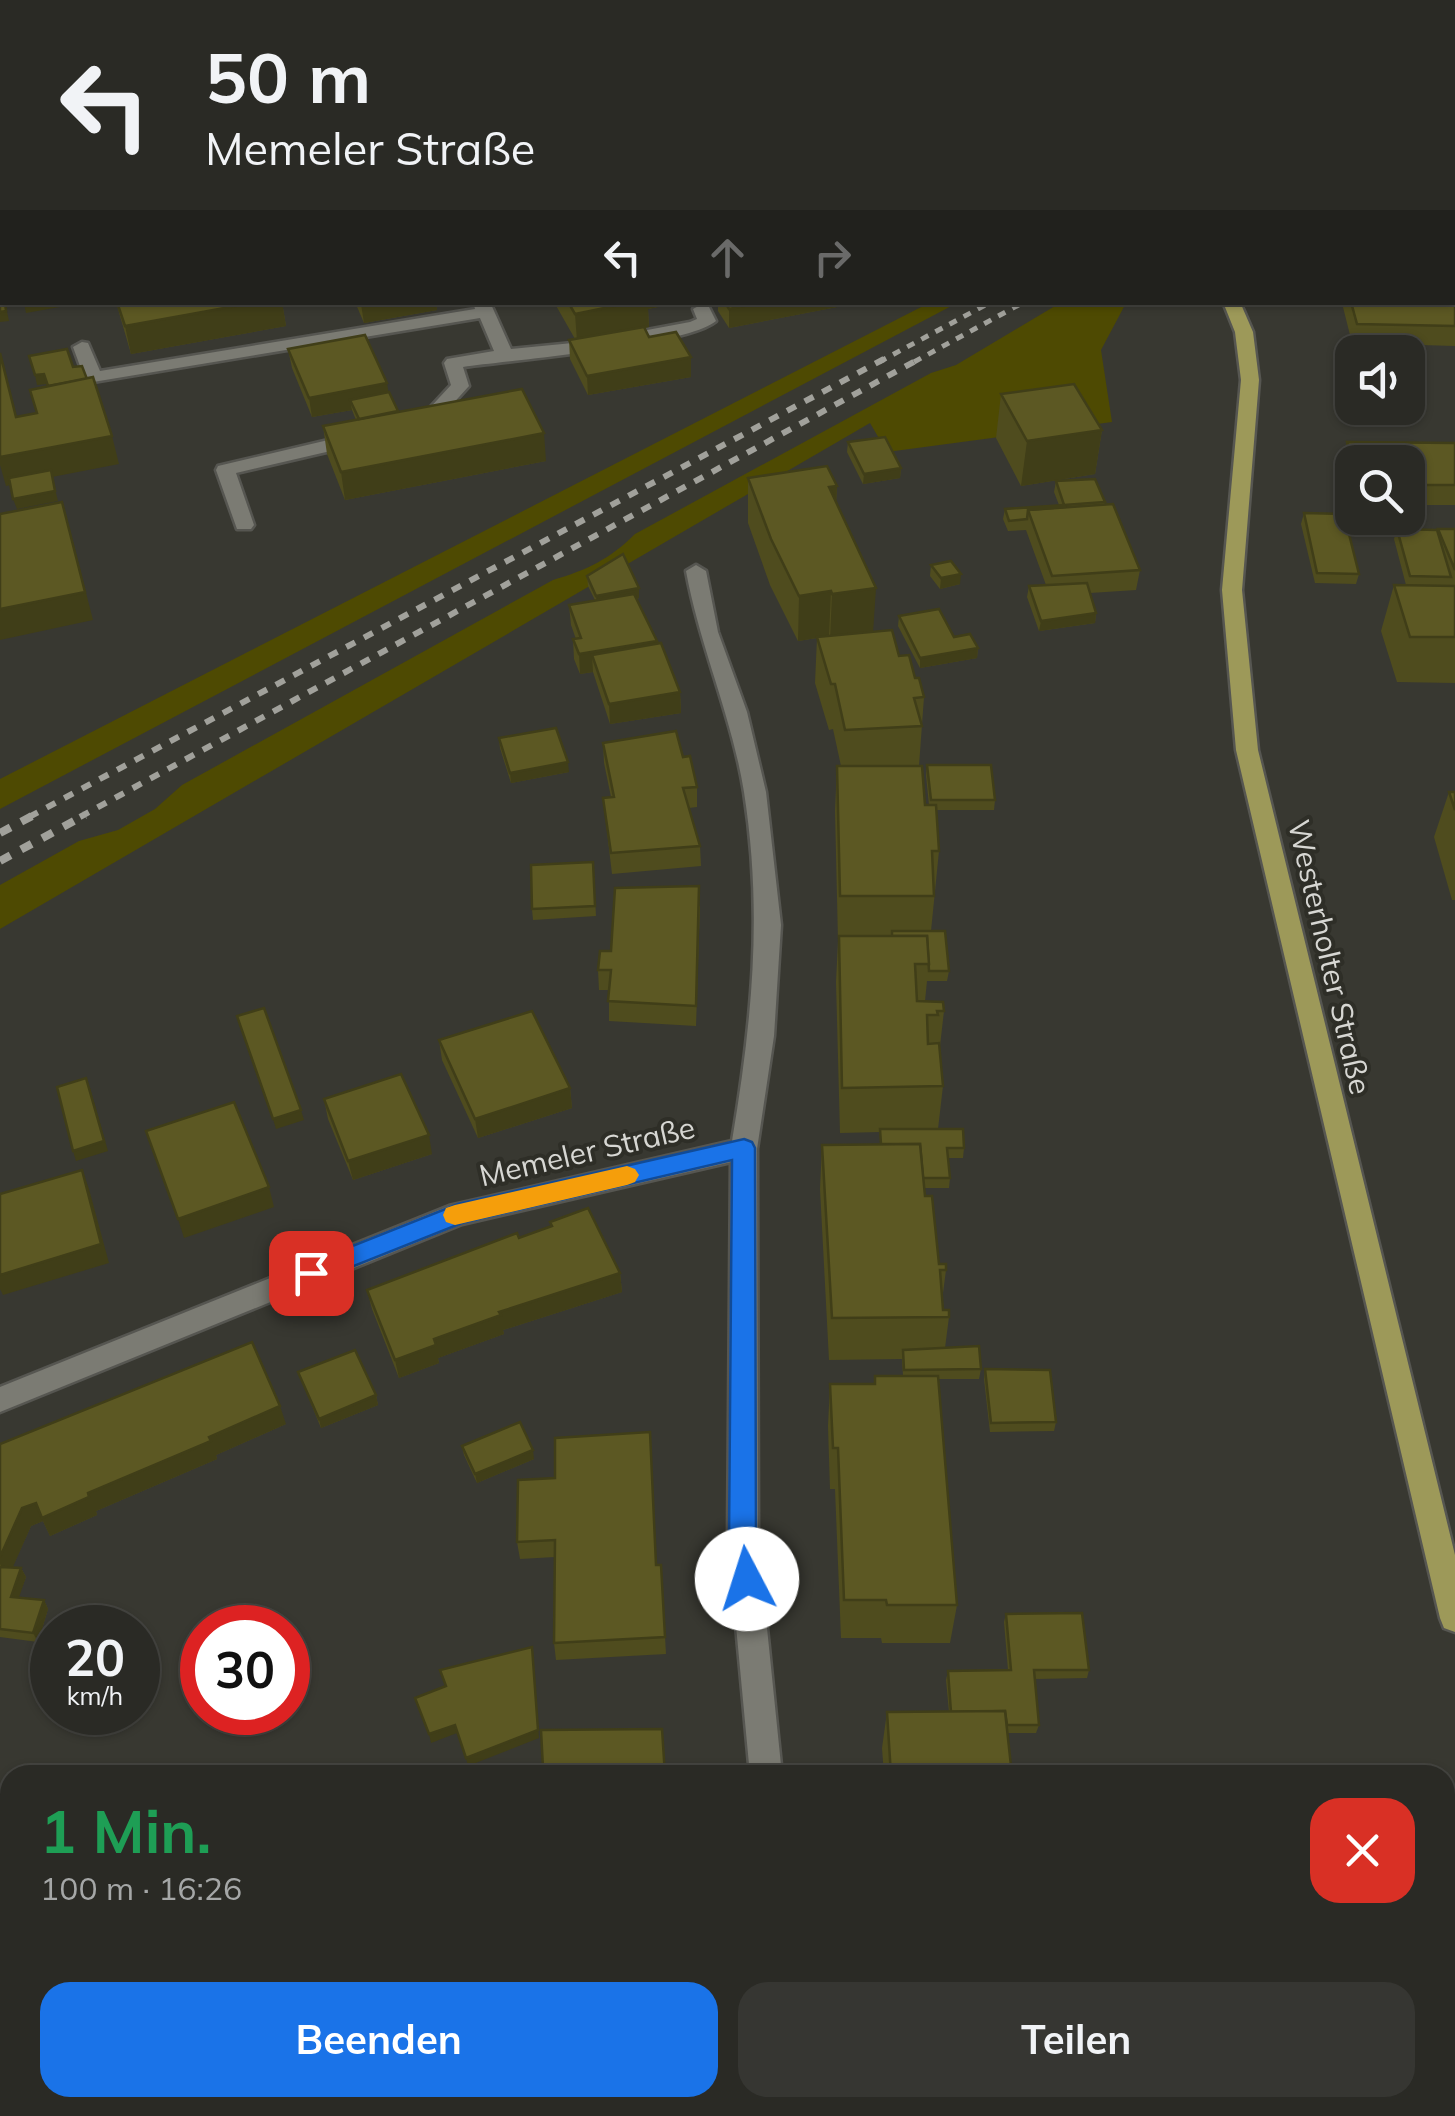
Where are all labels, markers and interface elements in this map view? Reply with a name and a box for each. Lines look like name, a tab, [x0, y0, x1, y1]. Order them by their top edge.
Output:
text: 50 m	[205, 33, 371, 121]
icon: left	[40, 40, 170, 170]
text: Memeler Straße	[205, 120, 535, 176]
icon: left	[595, 230, 650, 285]
icon: ahead	[700, 230, 755, 285]
icon: right	[805, 230, 860, 285]
map controls	[1335, 335, 1425, 535]
button: sound	[1335, 335, 1425, 425]
button: search	[1335, 445, 1425, 535]
street label: Westerholter Straße	[1280, 816, 1380, 1098]
street label: Memeler Straße	[475, 1108, 699, 1194]
pin	[269, 1231, 354, 1316]
icon: arrive	[284, 1246, 339, 1301]
position arrow	[695, 1527, 799, 1631]
speed limit sign: 30	[180, 1605, 310, 1735]
text: 20	[65, 1626, 125, 1689]
text: km/h	[67, 1680, 123, 1711]
text: 1 Min.	[40, 1793, 211, 1868]
button: close	[1310, 1798, 1415, 1903]
text: 100 m · 16:26	[40, 1868, 242, 1908]
button: Beenden	[40, 1982, 718, 2097]
button: Teilen	[738, 1982, 1415, 2097]

